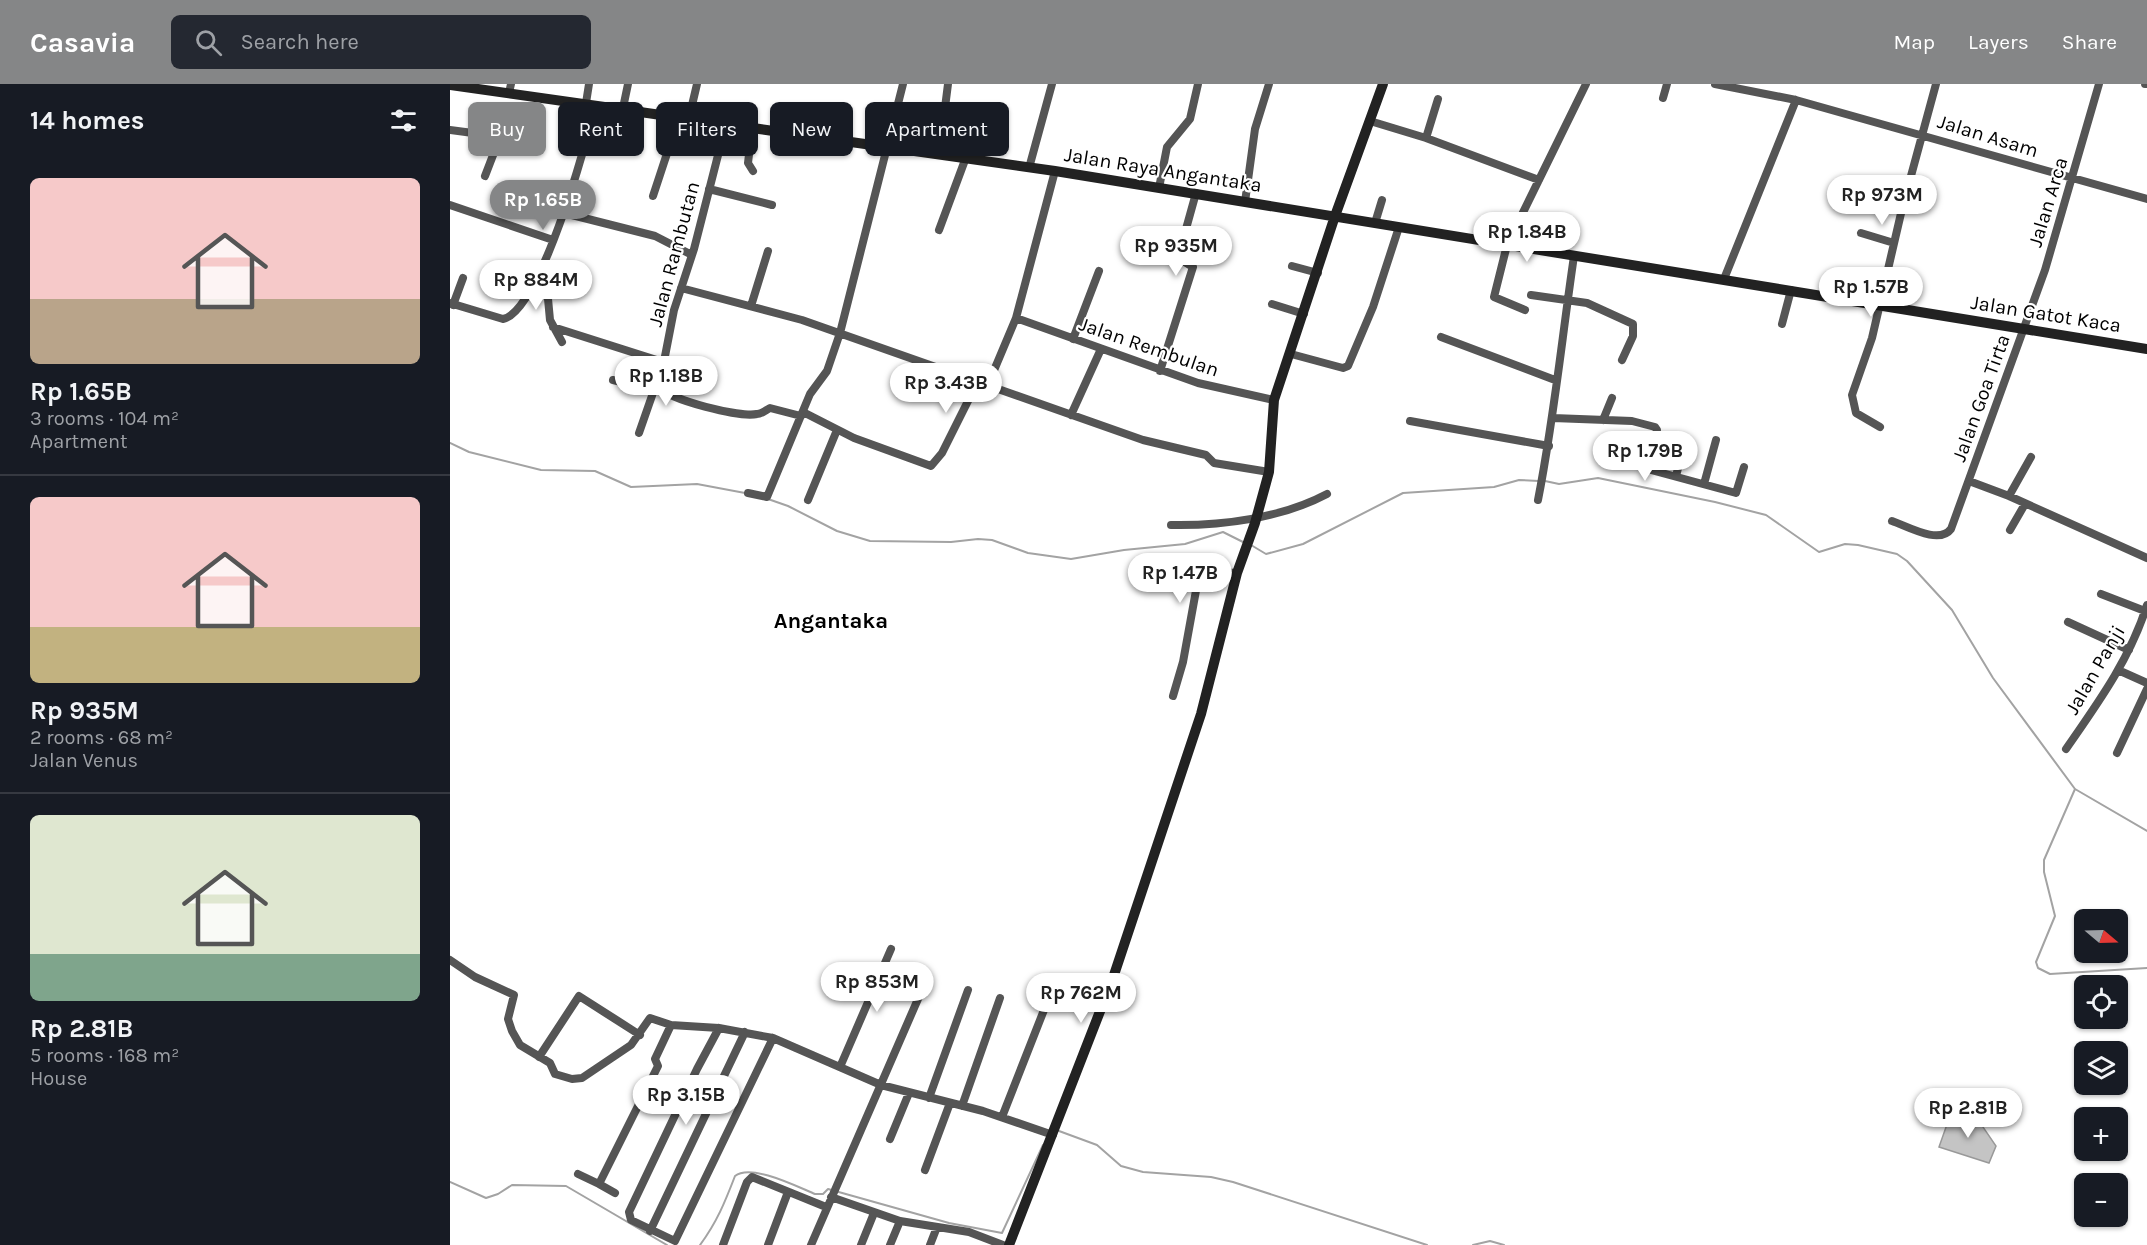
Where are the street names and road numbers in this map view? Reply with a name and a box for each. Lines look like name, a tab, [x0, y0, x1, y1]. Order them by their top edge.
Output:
street label: Jalan Asam	[1935, 110, 2041, 162]
street label: Jalan Raya Angantaka	[1063, 143, 1263, 197]
street label: Jalan Arca	[2023, 154, 2073, 250]
street label: Jalan Rambutan	[644, 179, 704, 329]
street label: Jalan Gatot Kaca	[1969, 291, 2123, 337]
street label: Jalan Rembulan	[1076, 312, 1222, 382]
street label: Jalan Goa Tirta	[1947, 331, 2015, 465]
street label: Jalan Panji	[2060, 621, 2130, 719]

